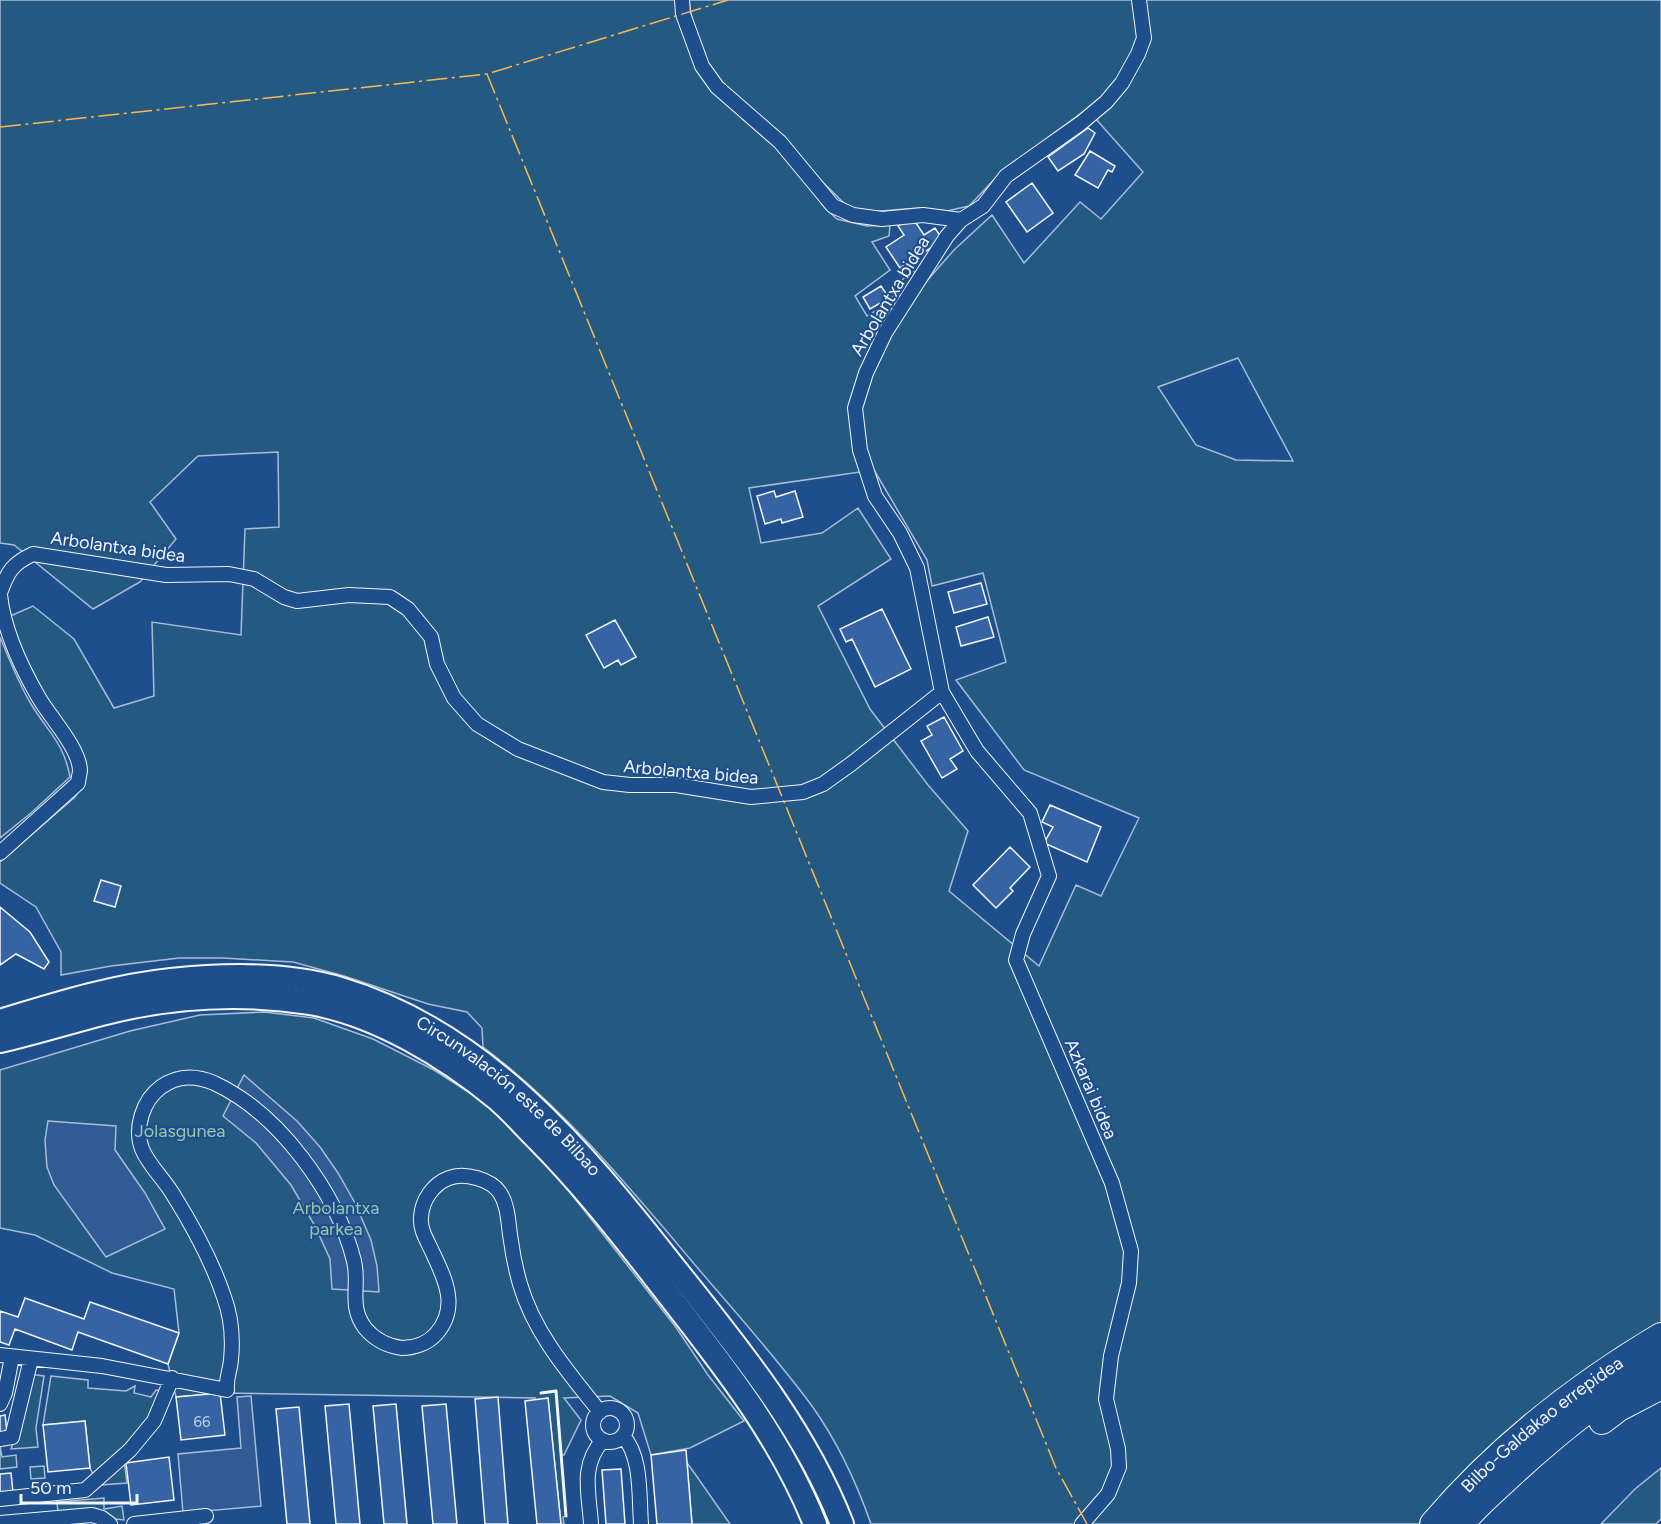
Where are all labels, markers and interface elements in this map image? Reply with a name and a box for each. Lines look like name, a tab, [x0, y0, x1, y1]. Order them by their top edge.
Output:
street label: Arbolantxa bidea	[846, 232, 934, 360]
street label: Arbolantxa bidea	[49, 527, 187, 567]
street label: Arbolantxa bidea	[622, 755, 760, 789]
street label: Circunvalación este de Bilbao	[412, 1011, 606, 1181]
street label: Azkarai bidea	[1060, 1035, 1122, 1143]
park label: Jolasgunea	[135, 1120, 225, 1142]
park label: Arbolantxa parkea	[293, 1197, 379, 1240]
street label: Bilbo-Galdakao errepidea	[1456, 1352, 1627, 1497]
house number: 66	[194, 1413, 211, 1431]
scale bar	[21, 1467, 136, 1505]
text: 50 m	[30, 1477, 72, 1499]

